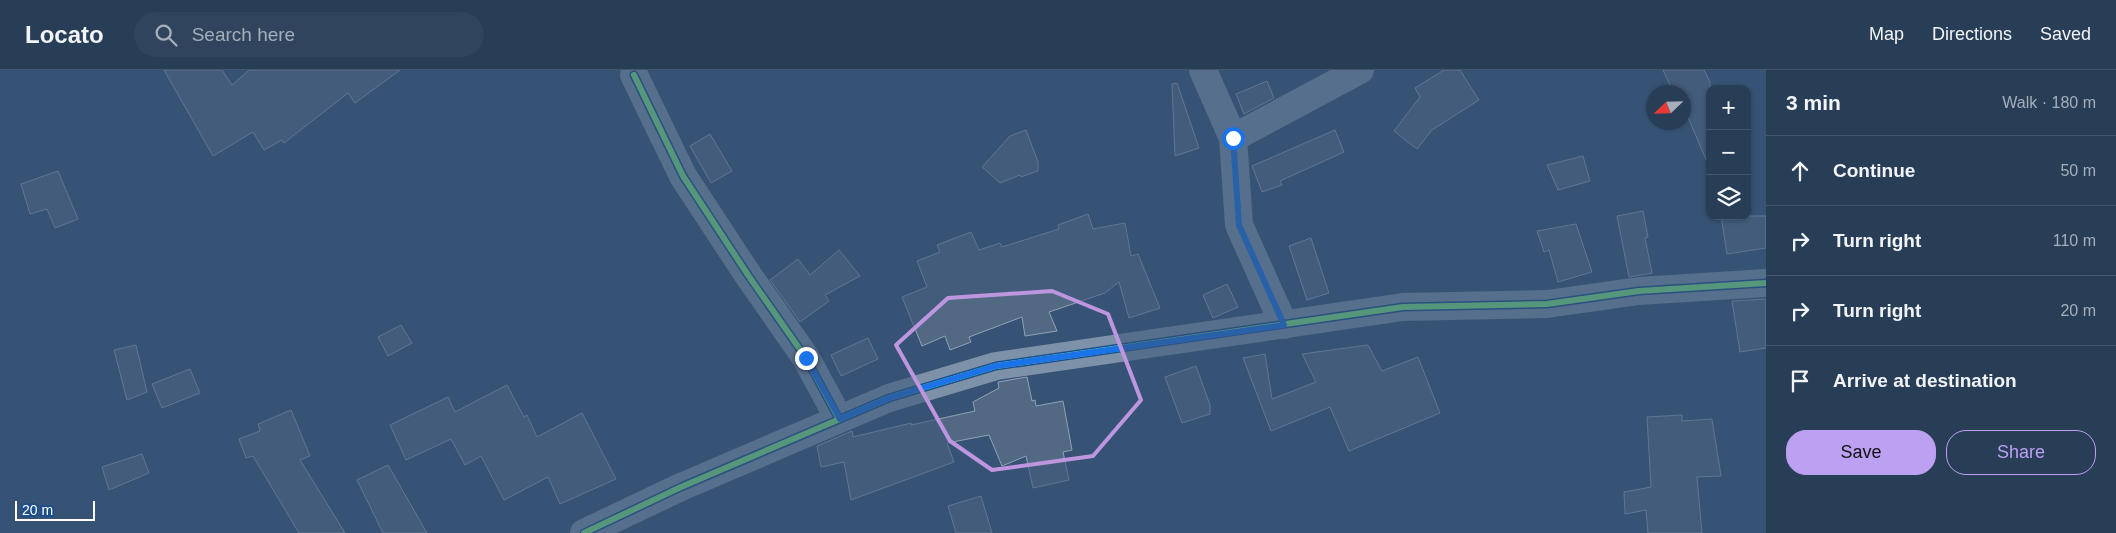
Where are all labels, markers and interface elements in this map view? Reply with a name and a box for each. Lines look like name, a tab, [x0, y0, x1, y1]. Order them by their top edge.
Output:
search box	[134, 12, 484, 57]
text: Locato	[25, 21, 104, 48]
icon: search	[152, 21, 180, 49]
text: Search here	[192, 24, 295, 45]
text: Map	[1869, 24, 1904, 44]
text: Directions	[1932, 24, 2012, 44]
text: Saved	[2040, 24, 2091, 44]
north arrow	[1646, 85, 1691, 130]
map controls	[1706, 85, 1751, 220]
button: +	[1706, 85, 1751, 130]
text: 3 min	[1786, 91, 1841, 114]
text: Walk · 180 m	[2002, 94, 2096, 111]
route start	[1222, 127, 1245, 150]
button: −	[1706, 130, 1751, 175]
icon: ahead	[1786, 157, 1814, 185]
text: Continue	[1833, 160, 1915, 181]
text: 50 m	[2060, 162, 2096, 179]
button: layers	[1706, 175, 1751, 220]
icon: right	[1786, 227, 1814, 255]
text: Turn right	[1833, 230, 1921, 251]
text: 110 m	[2053, 232, 2096, 249]
icon: right	[1786, 297, 1814, 325]
text: Turn right	[1833, 300, 1921, 321]
text: 20 m	[2060, 302, 2096, 319]
route end	[795, 347, 818, 370]
icon: arrive	[1786, 367, 1814, 395]
text: Arrive at destination	[1833, 370, 2017, 391]
button: Save	[1786, 430, 1936, 475]
button: Share	[1946, 430, 2096, 475]
scale bar	[15, 498, 95, 521]
text: 20 m	[22, 502, 53, 518]

